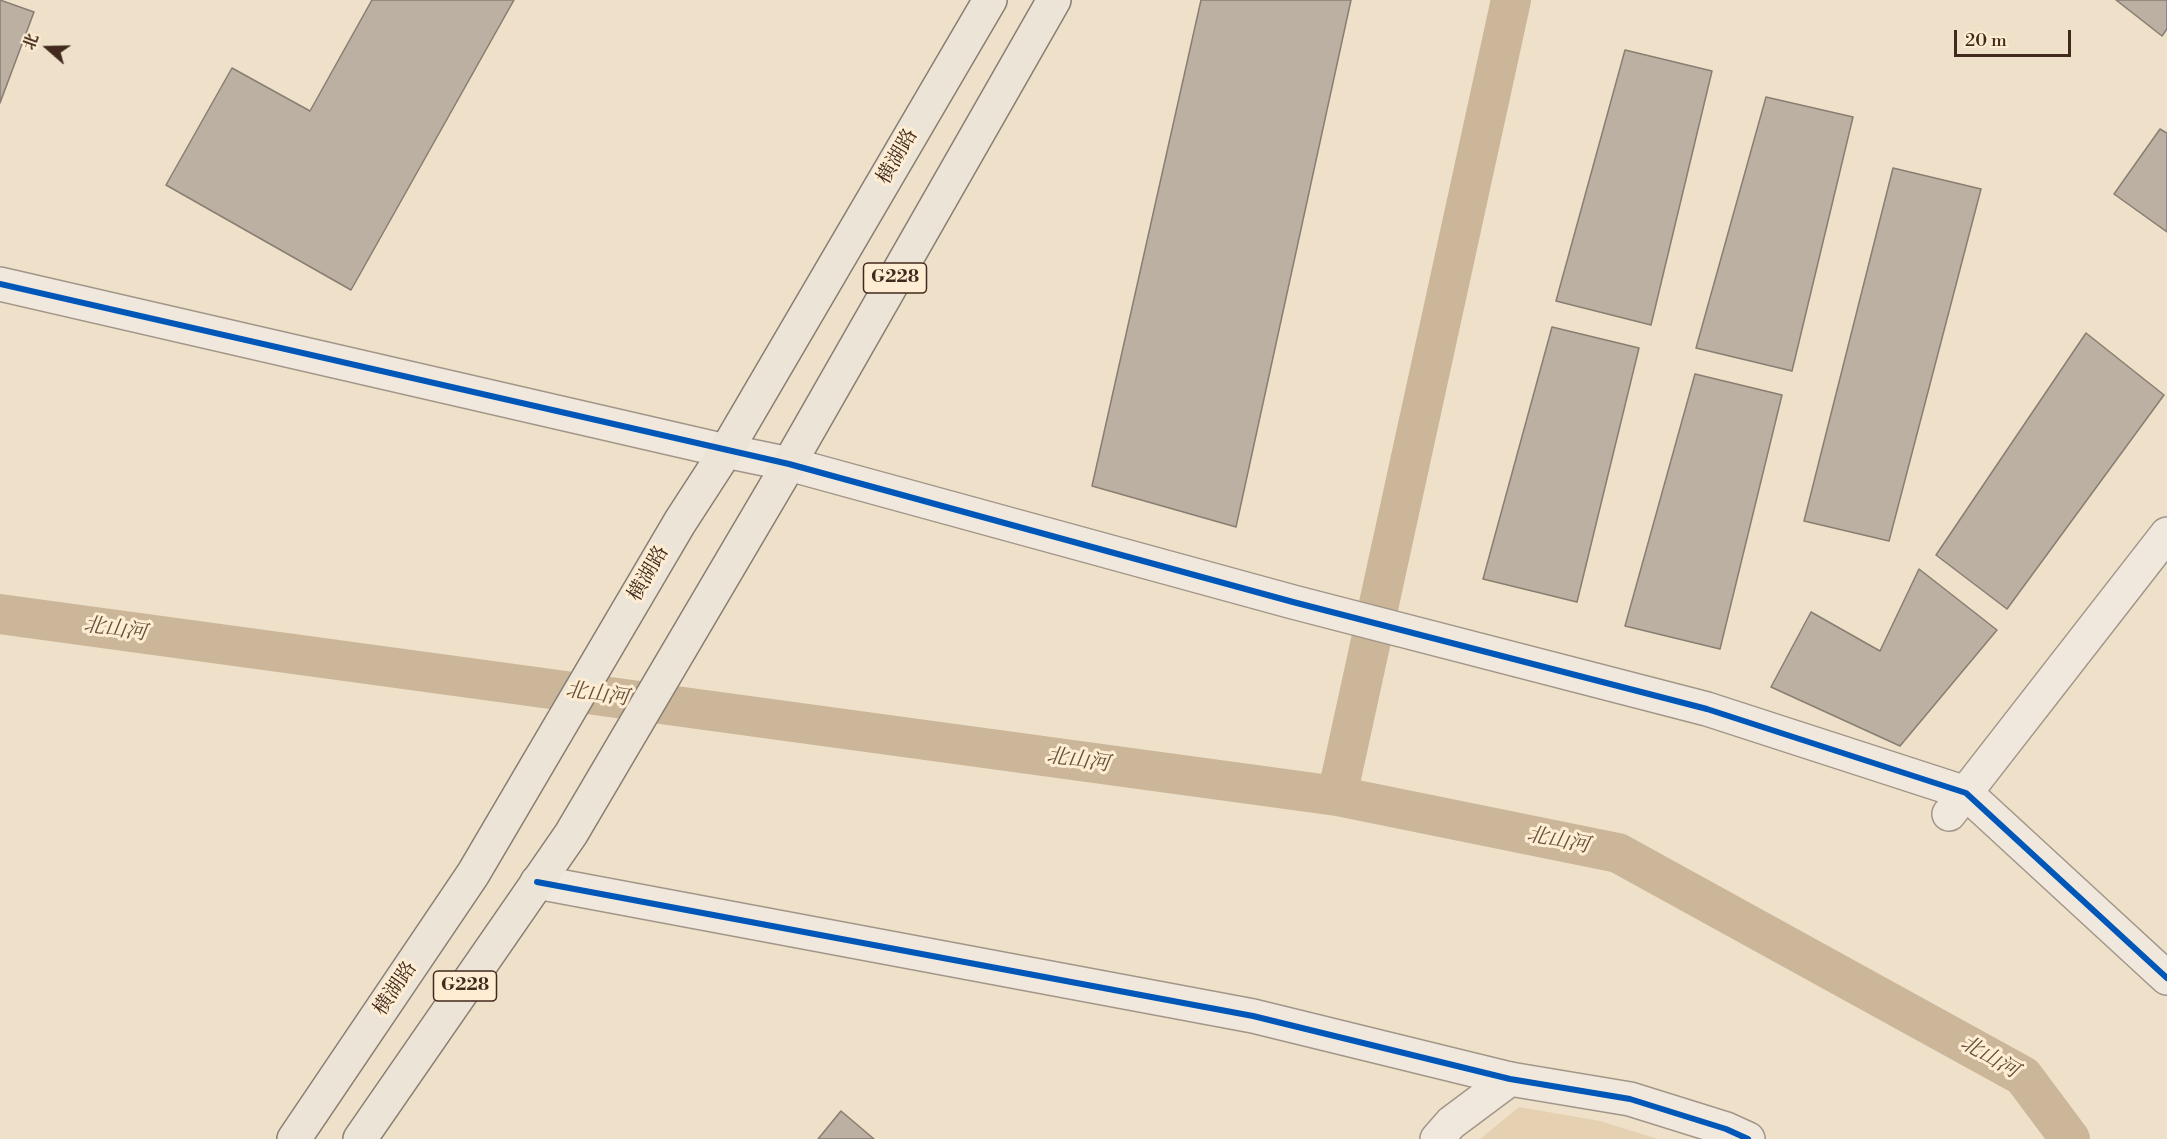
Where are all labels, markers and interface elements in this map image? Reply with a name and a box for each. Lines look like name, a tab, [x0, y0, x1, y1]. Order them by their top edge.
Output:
north arrow	[18, 18, 78, 78]
scale bar	[1957, 18, 2074, 56]
text: 20 m	[1965, 29, 2007, 52]
text: 北	[19, 31, 43, 53]
street label: 横湖路	[873, 125, 923, 189]
road number: G228	[864, 263, 926, 293]
street label: 横湖路	[624, 542, 674, 606]
water label: 北山河	[82, 613, 148, 647]
water label: 北山河	[564, 678, 630, 712]
water label: 北山河	[1045, 744, 1111, 778]
water label: 北山河	[1525, 823, 1591, 859]
street label: 横湖路	[369, 957, 423, 1021]
road number: G228	[434, 971, 496, 1001]
water label: 北山河	[1955, 1031, 2023, 1085]

